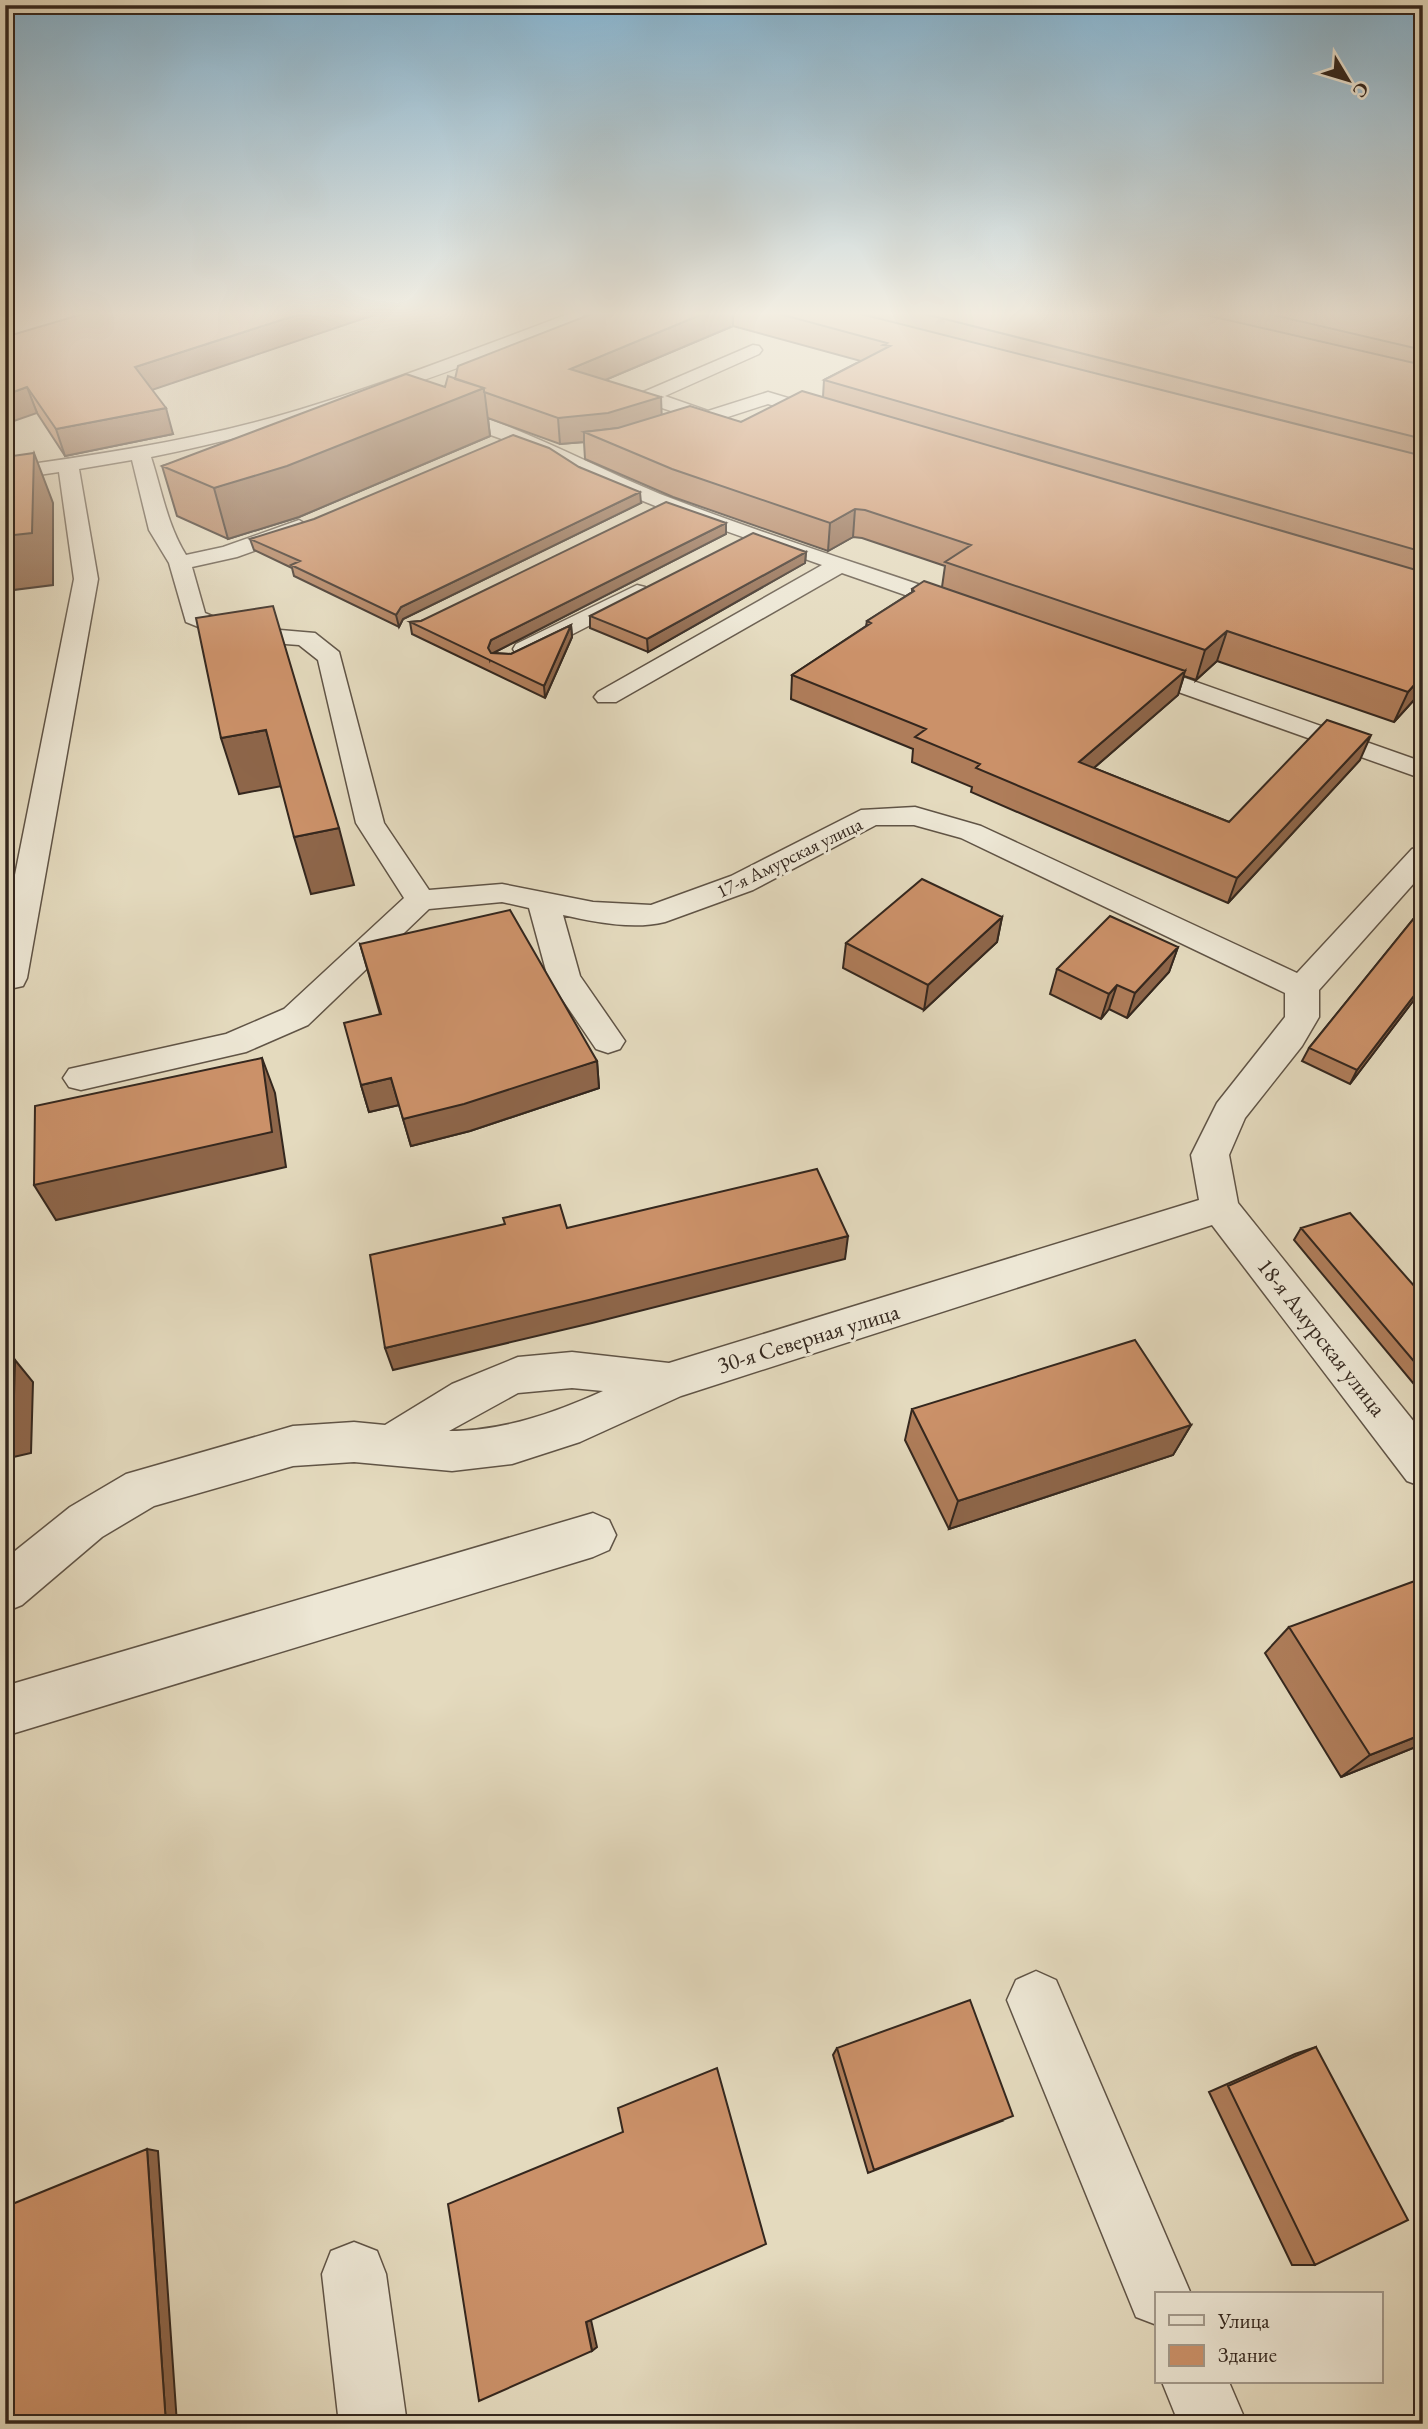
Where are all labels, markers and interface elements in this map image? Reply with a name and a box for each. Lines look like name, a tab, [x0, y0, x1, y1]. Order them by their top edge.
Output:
north arrow	[1312, 46, 1382, 116]
text: С	[1347, 77, 1375, 103]
street label: 17-я Амурская улица	[712, 811, 867, 904]
street label: 18-я Амурская улица	[1251, 1252, 1394, 1423]
street label: 30-я Северная улица	[713, 1296, 904, 1380]
legend	[1155, 2292, 1382, 2384]
text: Улица	[1217, 2307, 1270, 2334]
text: Здание	[1218, 2341, 1277, 2368]

